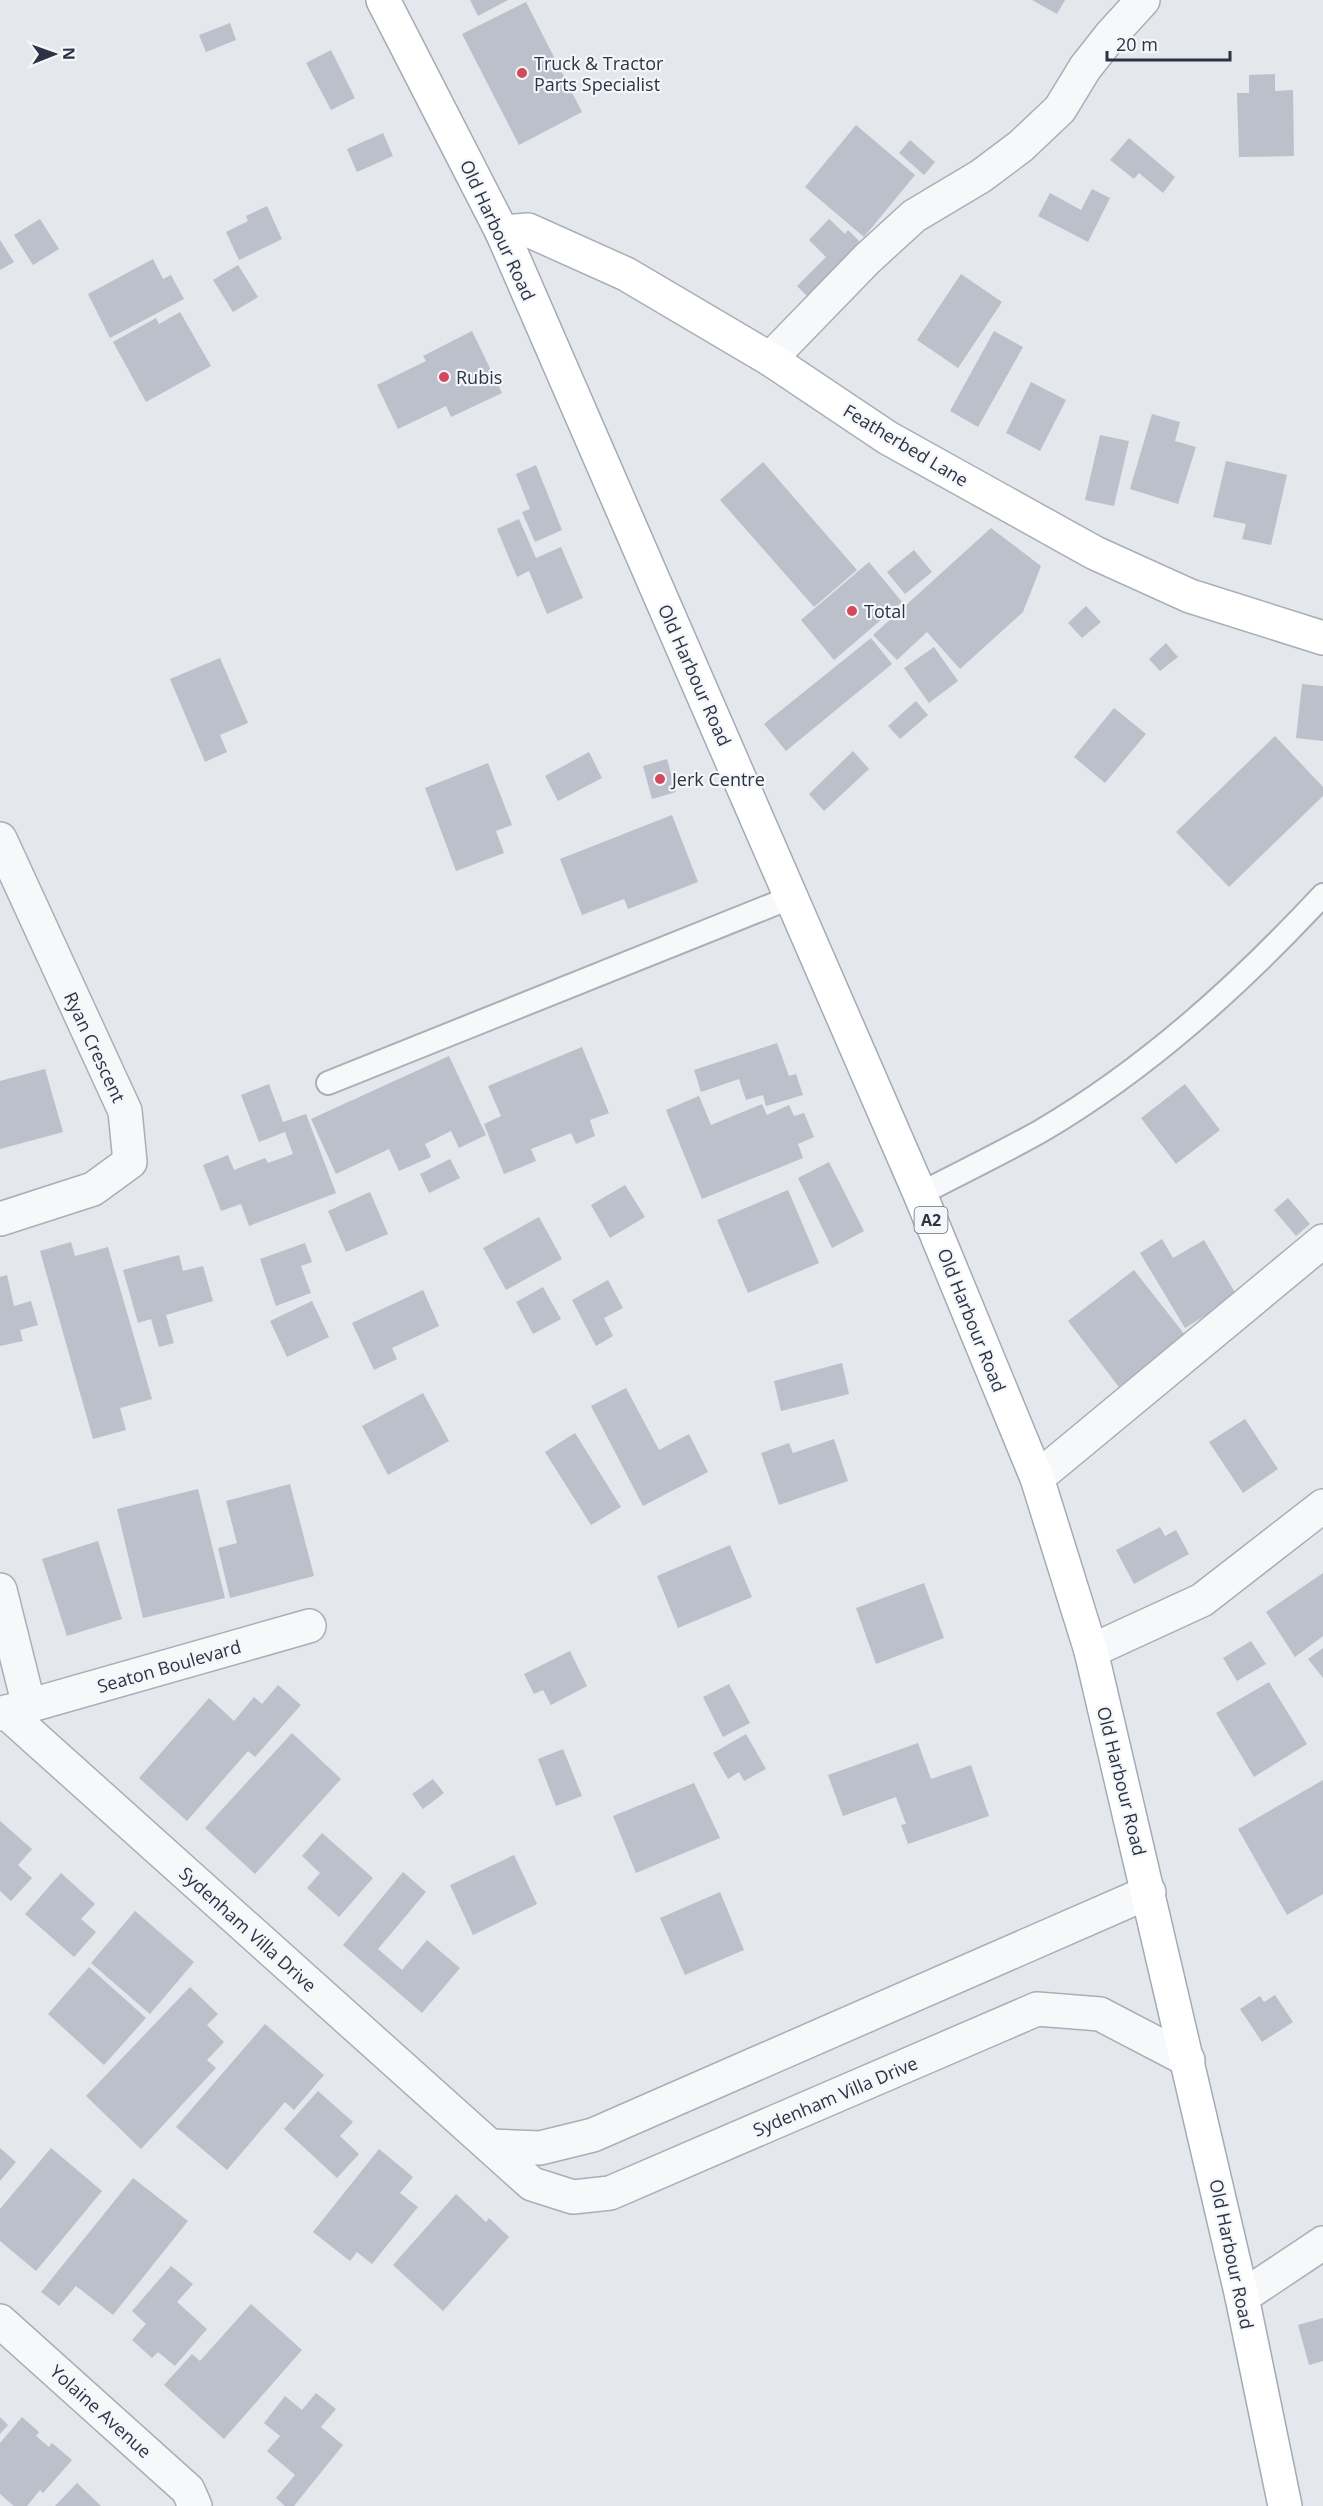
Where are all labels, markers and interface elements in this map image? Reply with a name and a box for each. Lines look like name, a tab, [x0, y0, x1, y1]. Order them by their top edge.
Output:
north arrow	[24, 24, 84, 84]
scale bar	[1107, 24, 1230, 62]
text: 20 m	[1116, 32, 1158, 56]
text: N	[58, 47, 80, 60]
place label: Truck & Tractor Parts Specialist	[534, 51, 664, 96]
marker: Truck & Tractor Parts Specialist	[515, 66, 529, 80]
street label: Old Harbour Road	[455, 156, 541, 304]
place label: Rubis	[456, 365, 502, 389]
marker: Rubis	[437, 370, 451, 384]
street label: Featherbed Lane	[839, 398, 973, 492]
place label: Total	[864, 599, 906, 623]
street label: Old Harbour Road	[653, 600, 737, 750]
marker: Total	[845, 604, 859, 618]
place label: Jerk Centre	[670, 767, 765, 791]
marker: Jerk Centre	[653, 772, 667, 786]
street label: Ryan Crescent	[59, 988, 131, 1106]
road number: A2	[914, 1207, 948, 1233]
street label: Old Harbour Road	[932, 1245, 1012, 1395]
street label: Seaton Boulevard	[94, 1634, 244, 1698]
street label: Old Harbour Road	[1092, 1704, 1152, 1858]
street label: Sydenham Villa Drive	[174, 1861, 322, 1997]
street label: Sydenham Villa Drive	[749, 2050, 921, 2142]
street label: Old Harbour Road	[1204, 2177, 1260, 2331]
street label: Yolaine Avenue	[45, 2359, 157, 2463]

